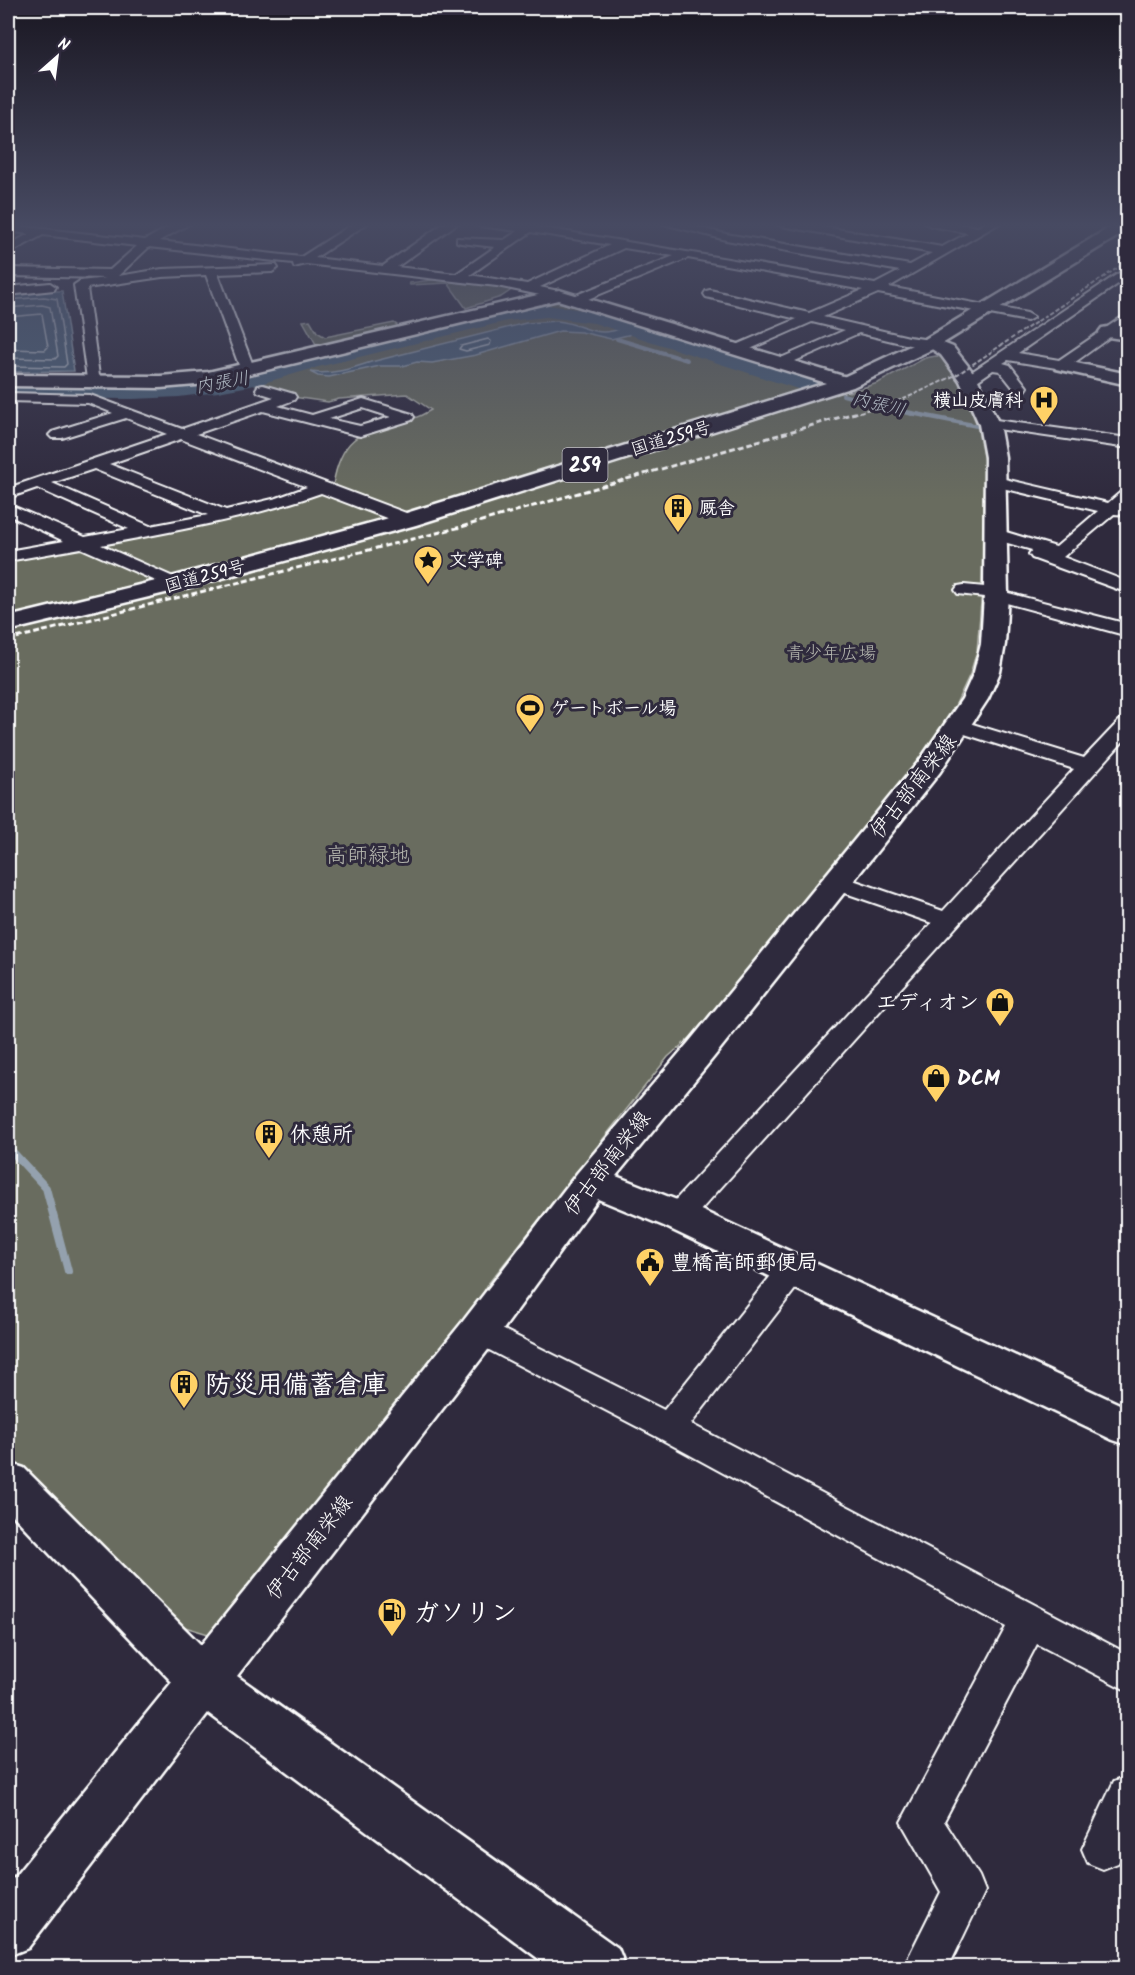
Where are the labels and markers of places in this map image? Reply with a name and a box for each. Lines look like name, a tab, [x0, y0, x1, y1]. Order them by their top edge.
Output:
hospital icon: 横山皮膚科	[1028, 384, 1060, 426]
place label: 横山皮膚科	[933, 387, 1023, 416]
building icon: 厩舎	[662, 492, 694, 534]
place label: 厩舎	[699, 495, 735, 524]
place icon: 文学碑	[412, 544, 444, 586]
place label: 文学碑	[449, 547, 503, 576]
sports icon: ゲートボール場	[514, 692, 546, 734]
place label: ゲートボール場	[551, 695, 676, 724]
shop icon: エディオン	[984, 986, 1016, 1028]
place label: エディオン	[876, 987, 979, 1020]
shop icon: DCM	[920, 1062, 952, 1104]
place label: DCM	[957, 1063, 1000, 1096]
building icon: 休憩所	[253, 1118, 285, 1160]
place label: 休憩所	[290, 1119, 353, 1152]
public building icon: 豊橋高師郵便局	[634, 1246, 666, 1288]
place label: 豊橋高師郵便局	[671, 1247, 818, 1280]
place label: 防災用備蓄倉庫	[205, 1365, 387, 1407]
building icon: 防災用備蓄倉庫	[168, 1368, 200, 1410]
place label: ガソリン	[413, 1593, 517, 1635]
fuel station icon: ガソリン	[376, 1596, 408, 1638]

